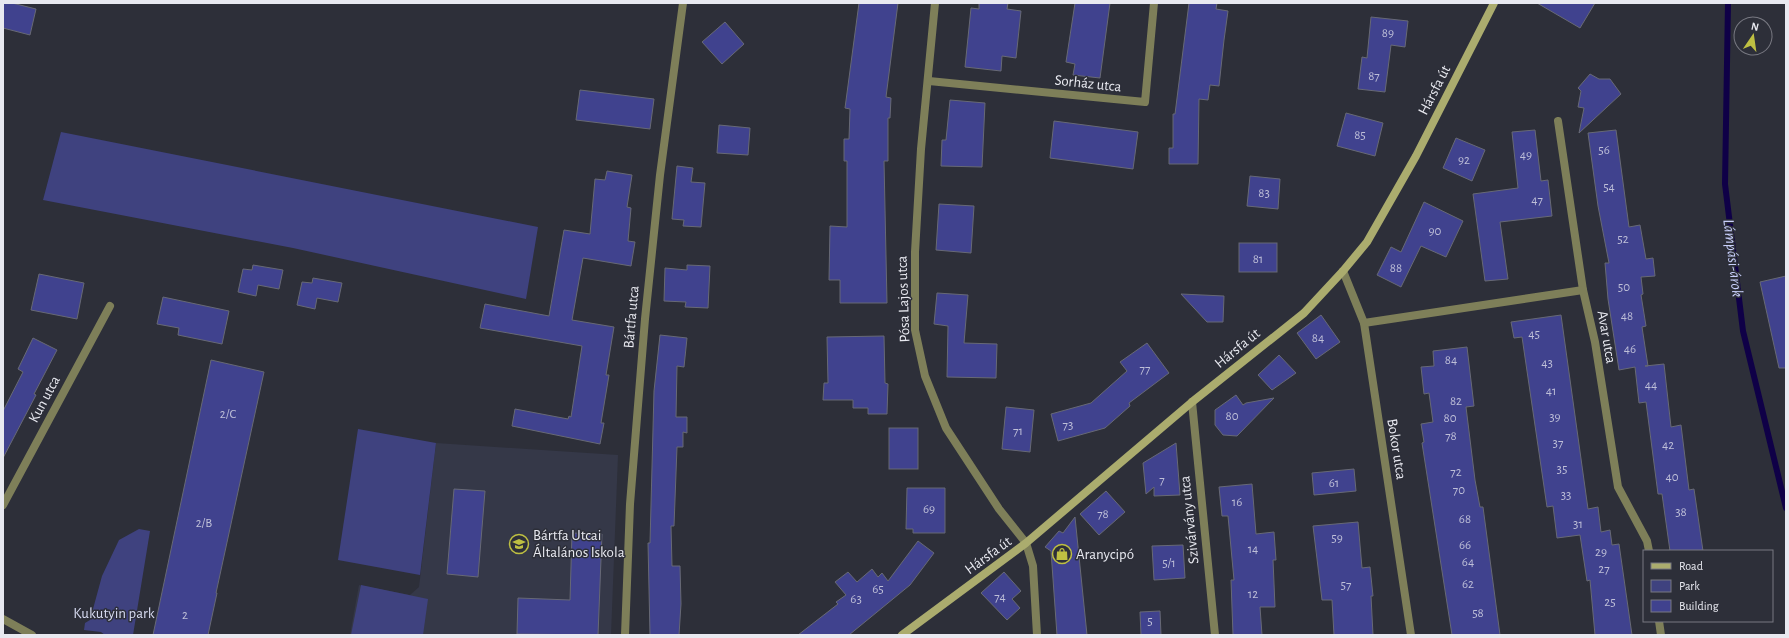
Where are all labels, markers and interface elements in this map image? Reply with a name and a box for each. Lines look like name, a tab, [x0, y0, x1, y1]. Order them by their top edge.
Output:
north arrow	[1733, 16, 1773, 56]
text: N	[1750, 21, 1760, 33]
house number: 89	[1382, 27, 1394, 40]
street label: Hársfa út	[1416, 63, 1453, 117]
house number: 87	[1368, 70, 1380, 83]
street label: Sorház utca	[1054, 73, 1122, 94]
house number: 85	[1354, 129, 1366, 142]
house number: 56	[1598, 144, 1610, 157]
house number: 49	[1520, 149, 1532, 162]
house number: 92	[1458, 154, 1470, 167]
house number: 54	[1603, 181, 1615, 194]
house number: 83	[1258, 187, 1270, 200]
house number: 47	[1531, 194, 1543, 207]
water label: Lámpási-árok	[1719, 218, 1746, 298]
house number: 90	[1429, 225, 1442, 238]
house number: 52	[1617, 233, 1629, 246]
house number: 81	[1253, 253, 1263, 266]
street label: Pósa Lajos utca	[894, 255, 913, 343]
house number: 88	[1390, 262, 1402, 275]
house number: 50	[1618, 281, 1630, 294]
street label: Bártfa utca	[621, 285, 642, 349]
street label: Avar utca	[1594, 310, 1619, 365]
house number: 48	[1621, 310, 1633, 323]
street label: Hársfa út	[1212, 326, 1263, 371]
house number: 45	[1528, 328, 1540, 341]
house number: 84	[1312, 332, 1324, 345]
house number: 46	[1624, 343, 1636, 356]
house number: 84	[1445, 354, 1457, 367]
house number: 43	[1541, 357, 1553, 370]
house number: 77	[1140, 363, 1151, 376]
street label: Kun utca	[26, 373, 63, 425]
house number: 44	[1645, 379, 1657, 392]
house number: 41	[1546, 385, 1556, 398]
house number: 82	[1450, 395, 1462, 408]
house number: 2/C	[220, 408, 236, 421]
house number: 80	[1225, 410, 1239, 423]
house number: 39	[1549, 411, 1561, 424]
house number: 80	[1443, 412, 1457, 425]
street label: Bokor utca	[1384, 418, 1409, 481]
house number: 73	[1063, 419, 1073, 432]
house number: 71	[1013, 425, 1023, 438]
house number: 78	[1445, 430, 1457, 443]
house number: 37	[1553, 437, 1564, 450]
house number: 42	[1662, 439, 1674, 452]
house number: 35	[1557, 463, 1567, 476]
house number: 72	[1450, 466, 1462, 479]
house number: 40	[1665, 471, 1679, 484]
house number: 7	[1159, 474, 1165, 487]
street label: Szivárvány utca	[1177, 475, 1202, 565]
house number: 61	[1329, 477, 1339, 490]
house number: 70	[1453, 484, 1465, 497]
house number: 33	[1561, 489, 1571, 502]
house number: 16	[1232, 496, 1242, 509]
house number: 69	[923, 503, 935, 516]
house number: 38	[1675, 506, 1687, 519]
house number: 78	[1097, 508, 1109, 521]
house number: 68	[1459, 513, 1471, 526]
house number: 2/B	[196, 517, 212, 530]
house number: 31	[1573, 518, 1583, 531]
place label: Bártfa Utcai Általános Iskola	[533, 528, 625, 560]
house number: 59	[1331, 532, 1343, 545]
school or university icon: Bártfa Utcai Általános Iskola	[508, 533, 530, 555]
street label: Hársfa út	[962, 534, 1014, 577]
house number: 66	[1459, 539, 1471, 552]
shop icon: Aranycipó	[1051, 543, 1073, 565]
house number: 14	[1248, 543, 1258, 556]
house number: 29	[1595, 546, 1607, 559]
place label: Aranycipó	[1076, 547, 1134, 562]
legend	[1643, 550, 1773, 622]
house number: 64	[1462, 556, 1474, 569]
house number: 5/1	[1162, 557, 1176, 570]
text: Road	[1679, 560, 1703, 572]
house number: 27	[1598, 563, 1610, 576]
house number: 62	[1462, 578, 1474, 591]
house number: 57	[1341, 579, 1352, 592]
text: Park	[1679, 580, 1700, 592]
house number: 65	[872, 583, 884, 596]
house number: 12	[1248, 588, 1258, 601]
house number: 74	[994, 591, 1006, 604]
house number: 63	[850, 593, 862, 606]
house number: 25	[1604, 596, 1616, 609]
text: Building	[1679, 600, 1719, 612]
park label: Kukutyin park	[73, 606, 155, 621]
house number: 58	[1472, 607, 1484, 620]
house number: 2	[182, 609, 188, 622]
house number: 5	[1147, 615, 1153, 628]

